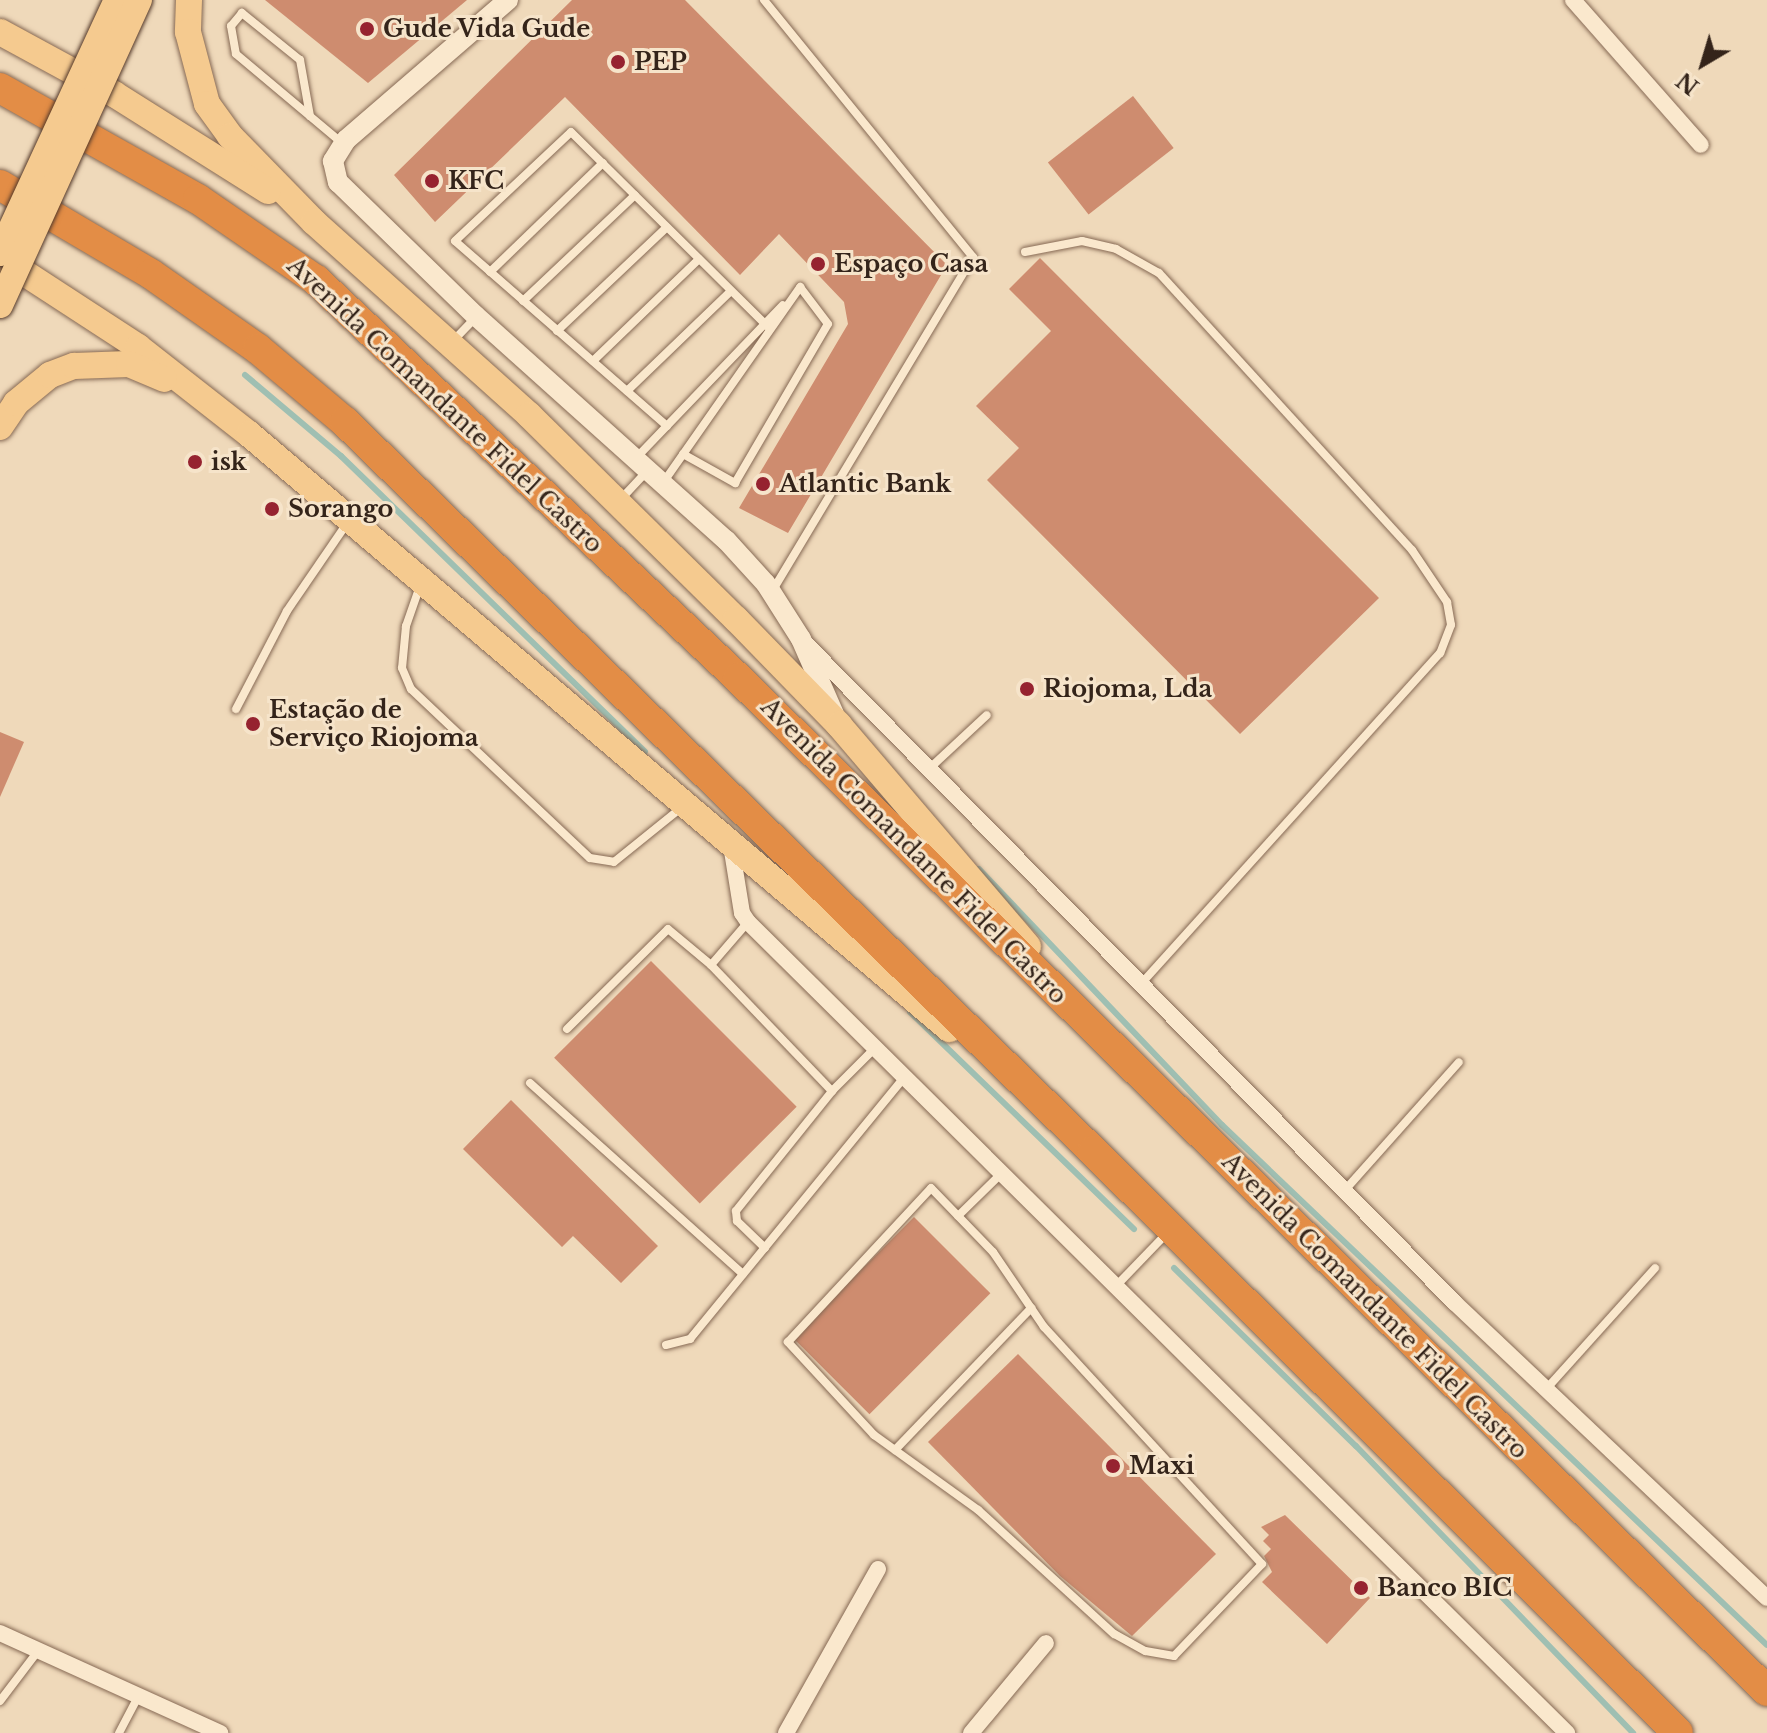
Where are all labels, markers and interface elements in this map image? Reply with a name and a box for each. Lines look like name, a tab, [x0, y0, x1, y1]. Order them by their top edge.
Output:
place label: Gude Vida Gude	[383, 15, 591, 43]
marker: Gude Vida Gude	[358, 20, 376, 38]
north arrow	[1663, 24, 1743, 104]
place label: PEP	[634, 48, 687, 76]
marker: PEP	[609, 53, 627, 71]
text: N	[1671, 66, 1704, 100]
place label: KFC	[448, 167, 504, 195]
marker: KFC	[423, 172, 441, 190]
place label: Espaço Casa	[834, 250, 988, 278]
street label: Avenida Comandante Fidel Castro	[281, 251, 609, 559]
marker: Espaço Casa	[809, 255, 827, 273]
place label: isk	[211, 448, 247, 476]
marker: isk	[186, 453, 204, 471]
place label: Atlantic Bank	[779, 470, 951, 498]
marker: Atlantic Bank	[754, 475, 772, 493]
place label: Sorango	[288, 495, 393, 523]
marker: Sorango	[263, 500, 281, 518]
place label: Riojoma, Lda	[1043, 675, 1212, 703]
marker: Riojoma, Lda	[1018, 680, 1036, 698]
street label: Avenida Comandante Fidel Castro	[755, 692, 1073, 1010]
place label: Estação de Serviço Riojoma	[269, 696, 478, 752]
marker: Estação de Serviço Riojoma	[244, 715, 262, 733]
street label: Avenida Comandante Fidel Castro	[1216, 1147, 1534, 1465]
place label: Maxi	[1129, 1452, 1194, 1480]
marker: Maxi	[1104, 1457, 1122, 1475]
place label: Banco BIC	[1377, 1574, 1512, 1602]
marker: Banco BIC	[1352, 1579, 1370, 1597]

